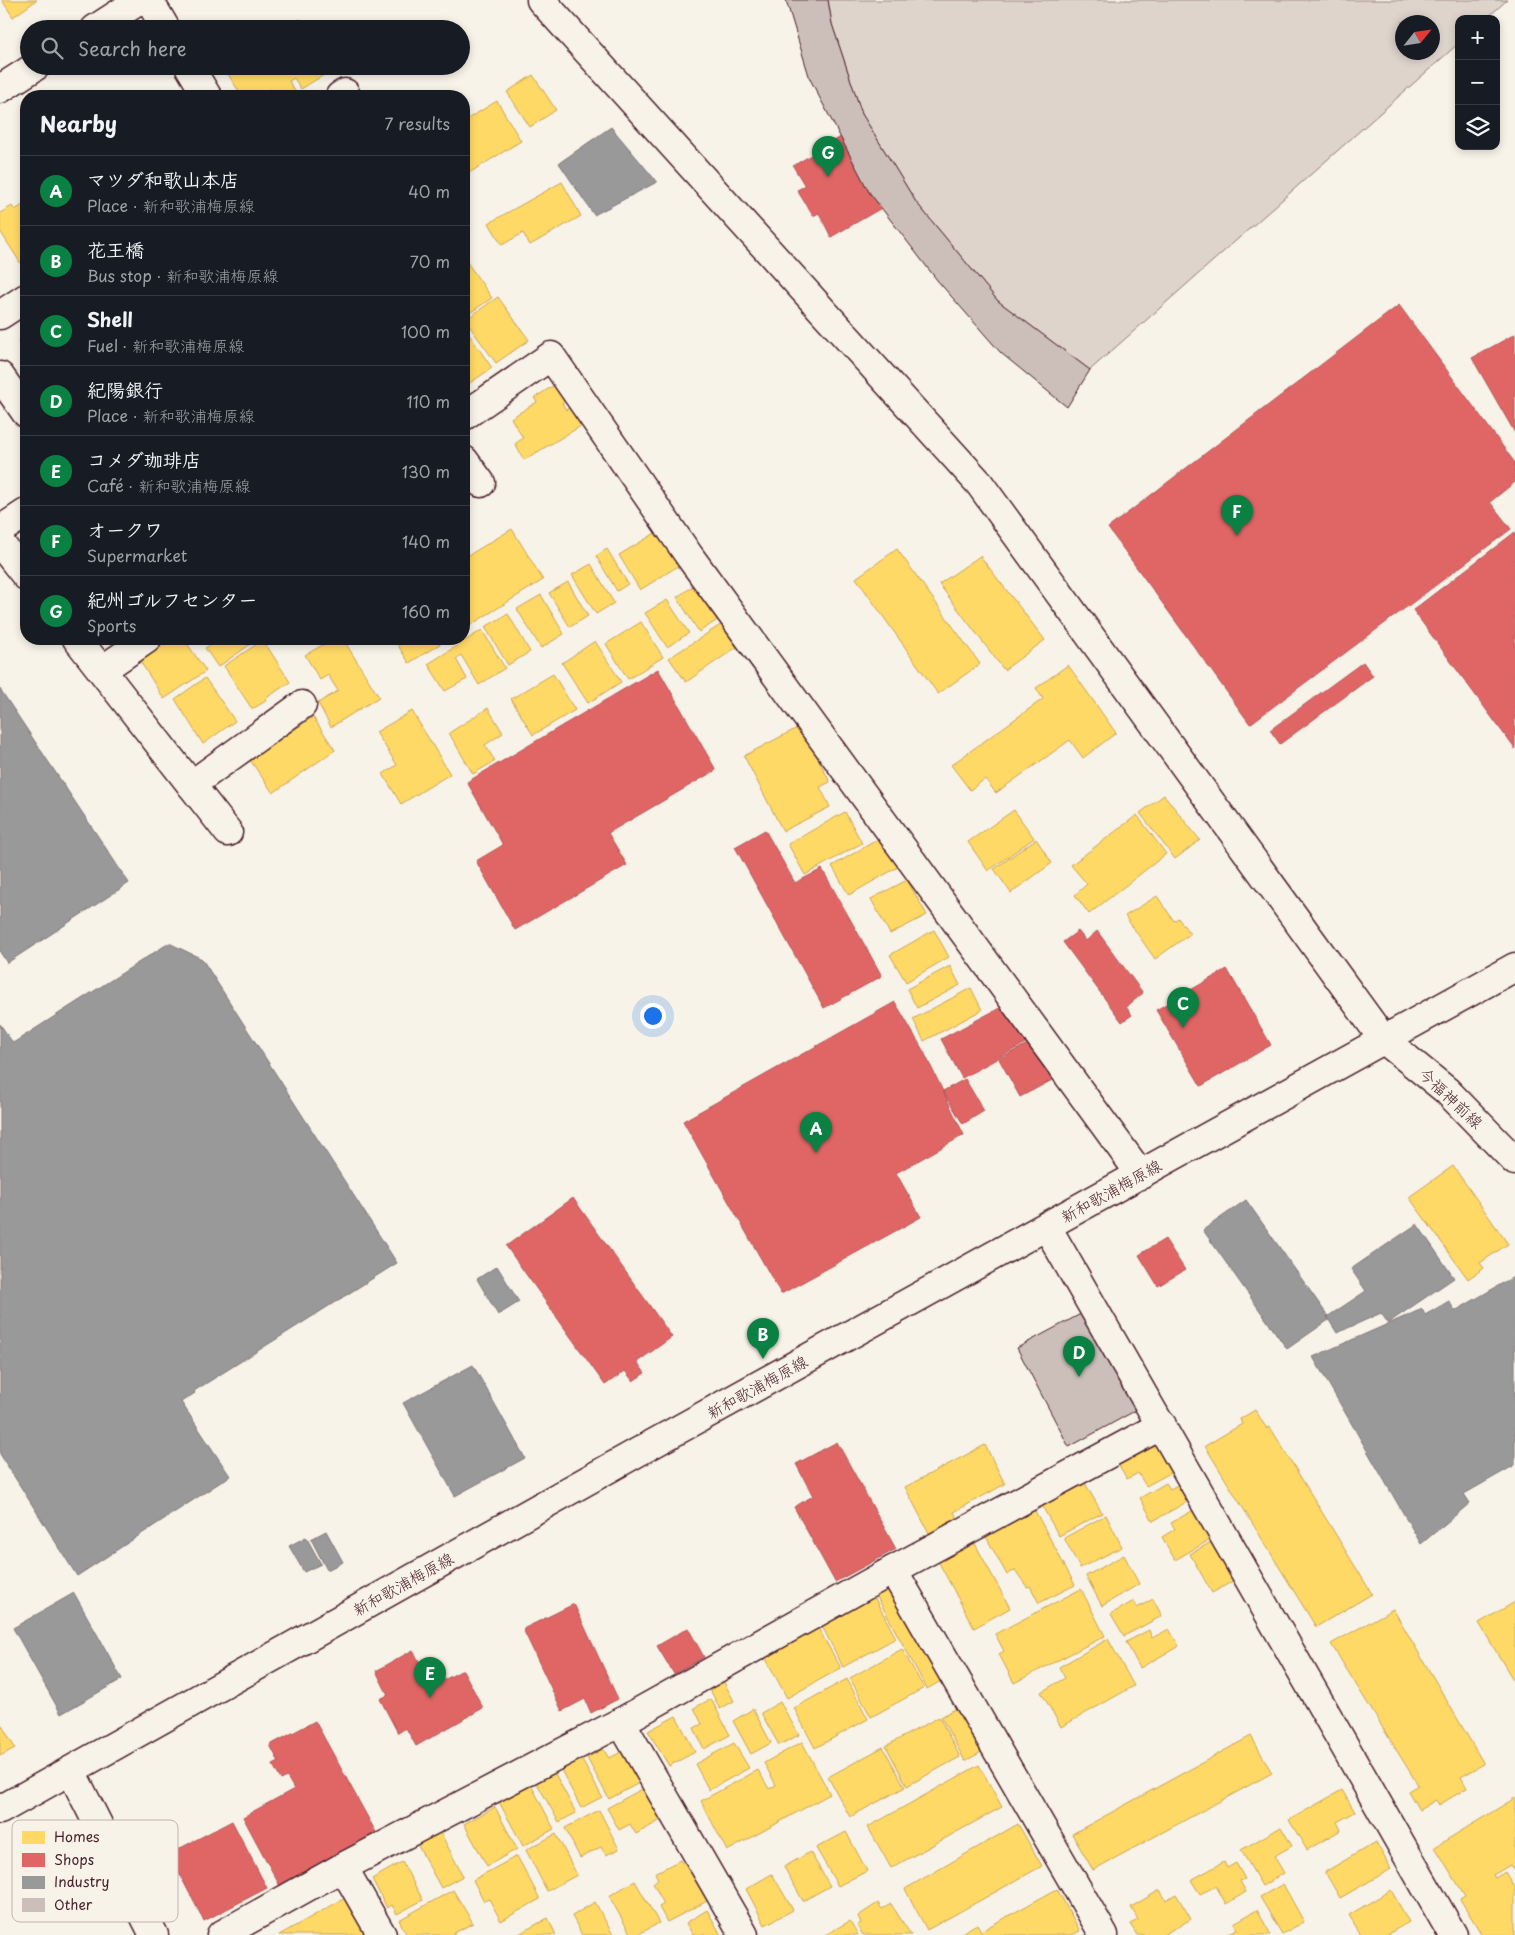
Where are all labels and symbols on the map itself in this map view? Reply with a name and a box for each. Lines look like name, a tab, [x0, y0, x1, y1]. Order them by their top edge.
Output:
north arrow	[1395, 15, 1440, 60]
pin: G	[812, 136, 844, 177]
pin: F	[1221, 495, 1253, 536]
pin: C	[1167, 987, 1199, 1028]
your location	[640, 1003, 666, 1029]
street label: 今福神前線	[1414, 1061, 1489, 1133]
pin: A	[800, 1112, 832, 1153]
street label: 新和歌浦梅原線	[1056, 1152, 1165, 1228]
pin: B	[747, 1318, 779, 1359]
pin: D	[1063, 1336, 1095, 1377]
street label: 新和歌浦梅原線	[702, 1348, 811, 1424]
street label: 新和歌浦梅原線	[348, 1545, 457, 1621]
pin: E	[414, 1657, 446, 1698]
legend	[12, 1820, 178, 1922]
text: Homes	[54, 1826, 100, 1847]
text: Shops	[54, 1849, 94, 1870]
text: Industry	[54, 1871, 109, 1892]
text: Other	[54, 1894, 93, 1915]

